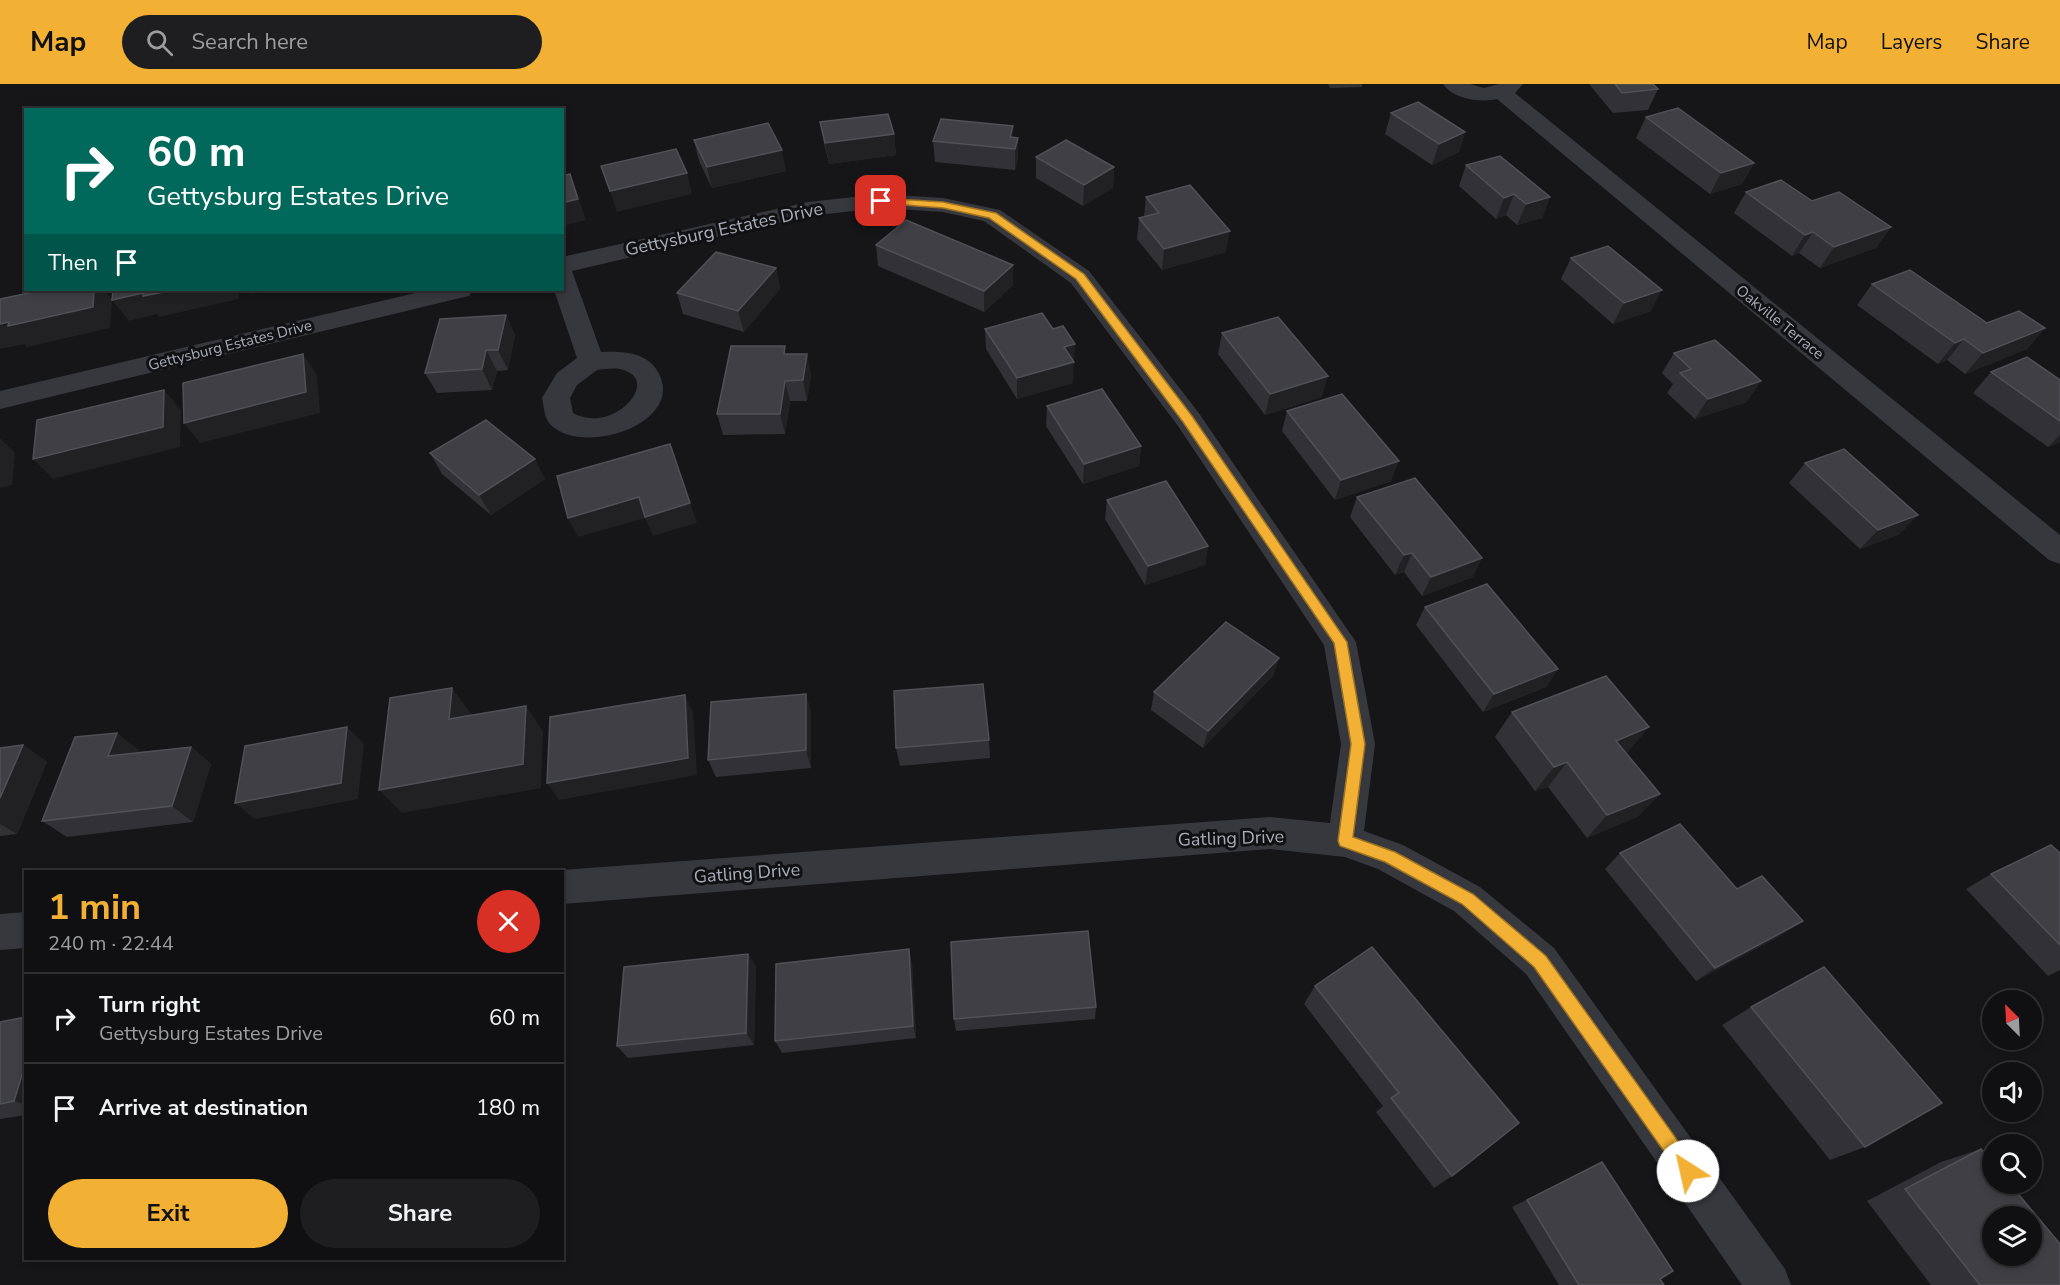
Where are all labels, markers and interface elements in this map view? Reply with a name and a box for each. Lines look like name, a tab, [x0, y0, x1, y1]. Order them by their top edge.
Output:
search box	[122, 15, 542, 69]
text: Map	[30, 23, 86, 61]
icon: search	[143, 26, 176, 59]
text: Search here	[191, 27, 308, 57]
text: Map	[1806, 28, 1848, 56]
text: Layers	[1881, 28, 1942, 56]
text: Share	[1975, 28, 2030, 56]
text: 60 m	[147, 124, 246, 181]
icon: right	[48, 132, 126, 210]
pin	[855, 175, 906, 226]
text: Gettysburg Estates Drive	[147, 178, 449, 215]
icon: arrive	[864, 184, 897, 217]
street label: Gettysburg Estates Drive	[623, 196, 825, 262]
icon: arrive	[110, 246, 143, 279]
text: Then	[48, 248, 98, 278]
street label: Oakville Terrace	[1732, 280, 1828, 364]
street label: Gettysburg Estates Drive	[146, 315, 314, 375]
street label: Gatling Drive	[1177, 824, 1285, 852]
street label: Gatling Drive	[693, 857, 801, 889]
text: 1 min	[48, 883, 141, 932]
button: close	[477, 890, 540, 953]
text: 240 m · 22:44	[48, 930, 174, 957]
text: Turn right	[99, 990, 200, 1020]
north arrow	[1982, 990, 2042, 1050]
map controls	[1982, 990, 2042, 1266]
icon: right	[48, 1002, 81, 1035]
text: 60 m	[489, 1003, 540, 1033]
text: Gettysburg Estates Drive	[99, 1020, 323, 1047]
button: sound	[1982, 1062, 2042, 1122]
icon: arrive	[48, 1092, 81, 1125]
text: Arrive at destination	[99, 1093, 308, 1123]
text: 180 m	[476, 1093, 540, 1123]
button: search	[1982, 1134, 2042, 1194]
position arrow	[1656, 1139, 1720, 1203]
button: Exit	[48, 1179, 288, 1248]
button: Share	[300, 1179, 540, 1248]
button: layers	[1982, 1206, 2042, 1266]

